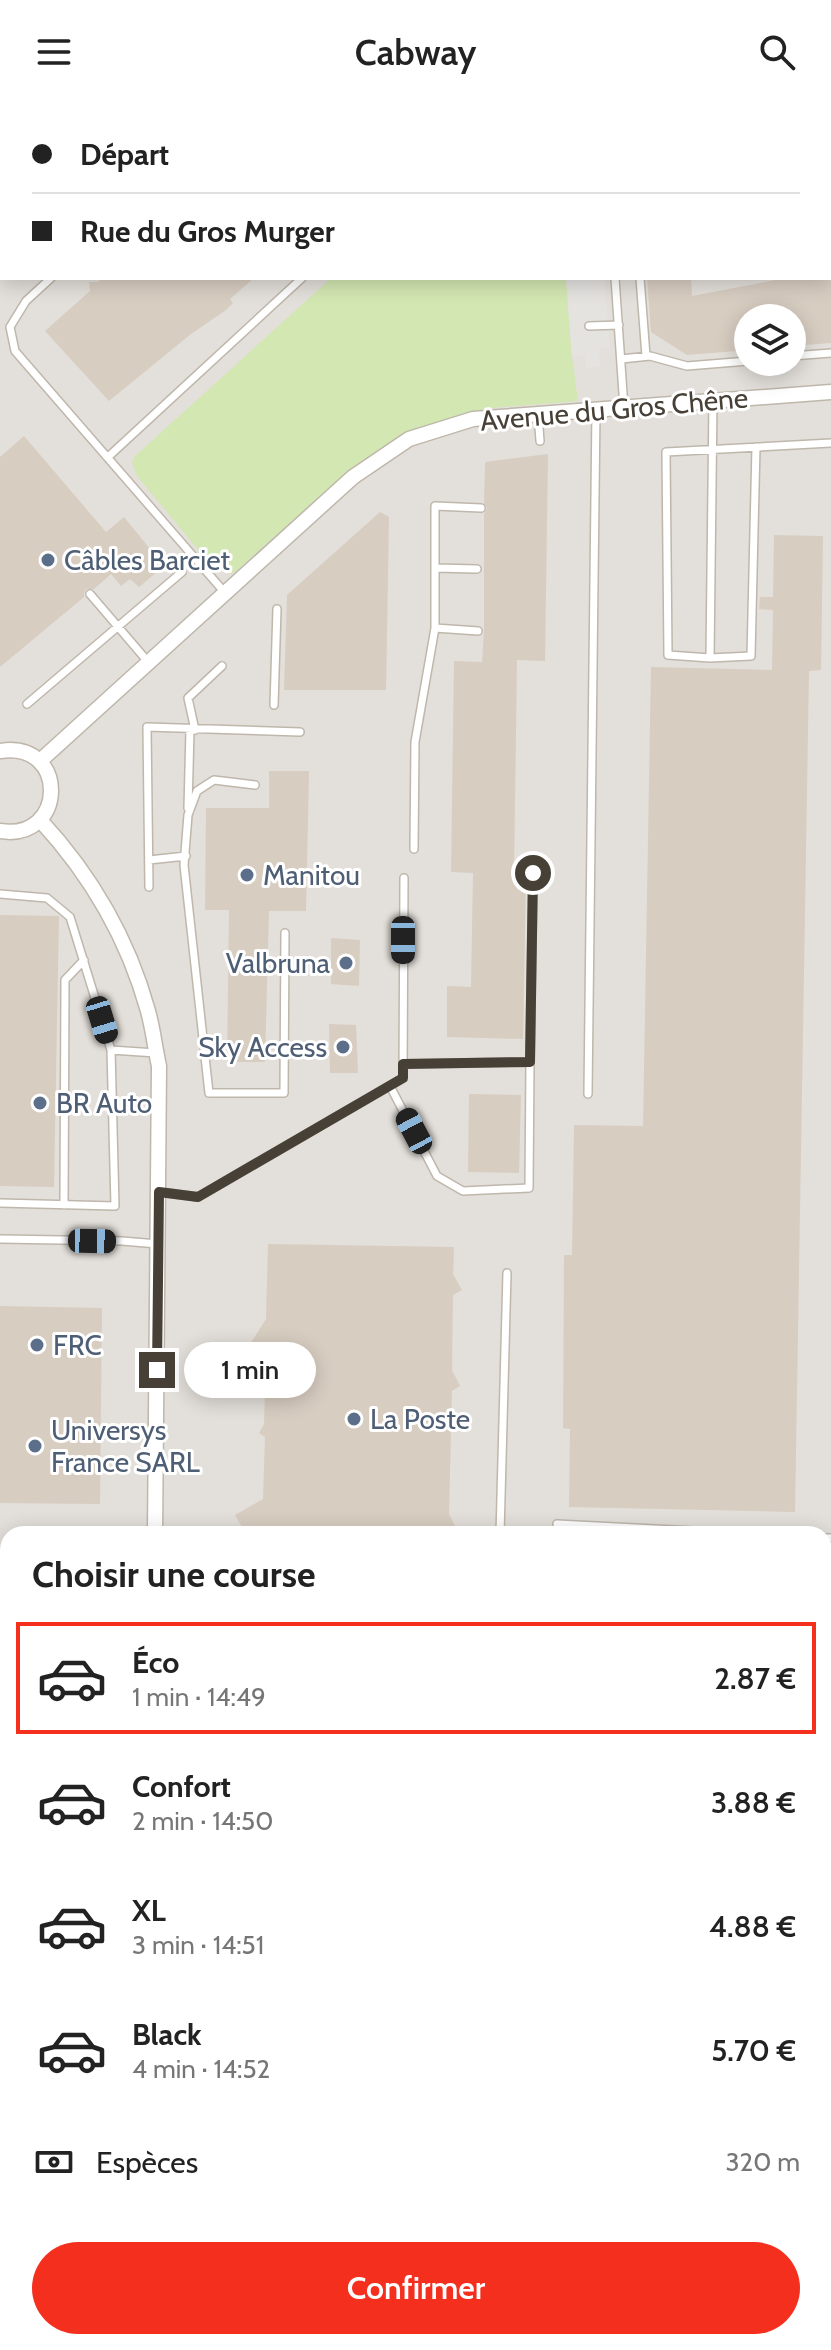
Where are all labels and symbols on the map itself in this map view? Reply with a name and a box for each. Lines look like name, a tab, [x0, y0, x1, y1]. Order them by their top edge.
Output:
street label: Avenue du Gros Chêne	[479, 380, 749, 438]
place label: Câbles Barciet	[64, 543, 230, 577]
marker: Câbles Barciet	[39, 551, 57, 569]
route start	[515, 855, 551, 891]
place label: Manitou	[263, 858, 360, 892]
marker: Manitou	[238, 866, 256, 884]
car	[391, 916, 415, 964]
place label: Valbruna	[226, 946, 331, 980]
marker: Valbruna	[337, 954, 355, 972]
car	[84, 994, 120, 1046]
place label: Sky Access	[198, 1030, 327, 1064]
marker: Sky Access	[334, 1038, 352, 1056]
place label: BR Auto	[56, 1086, 152, 1120]
marker: BR Auto	[31, 1094, 49, 1112]
car	[392, 1104, 436, 1158]
car	[68, 1229, 116, 1253]
place label: FRC	[53, 1328, 102, 1362]
marker: FRC	[28, 1336, 46, 1354]
callout: 1 min	[185, 1342, 317, 1398]
route end	[139, 1352, 175, 1388]
place label: La Poste	[370, 1402, 470, 1436]
marker: La Poste	[345, 1410, 363, 1428]
place label: Universys France SARL	[51, 1413, 200, 1479]
marker: Universys France SARL	[26, 1437, 44, 1455]

